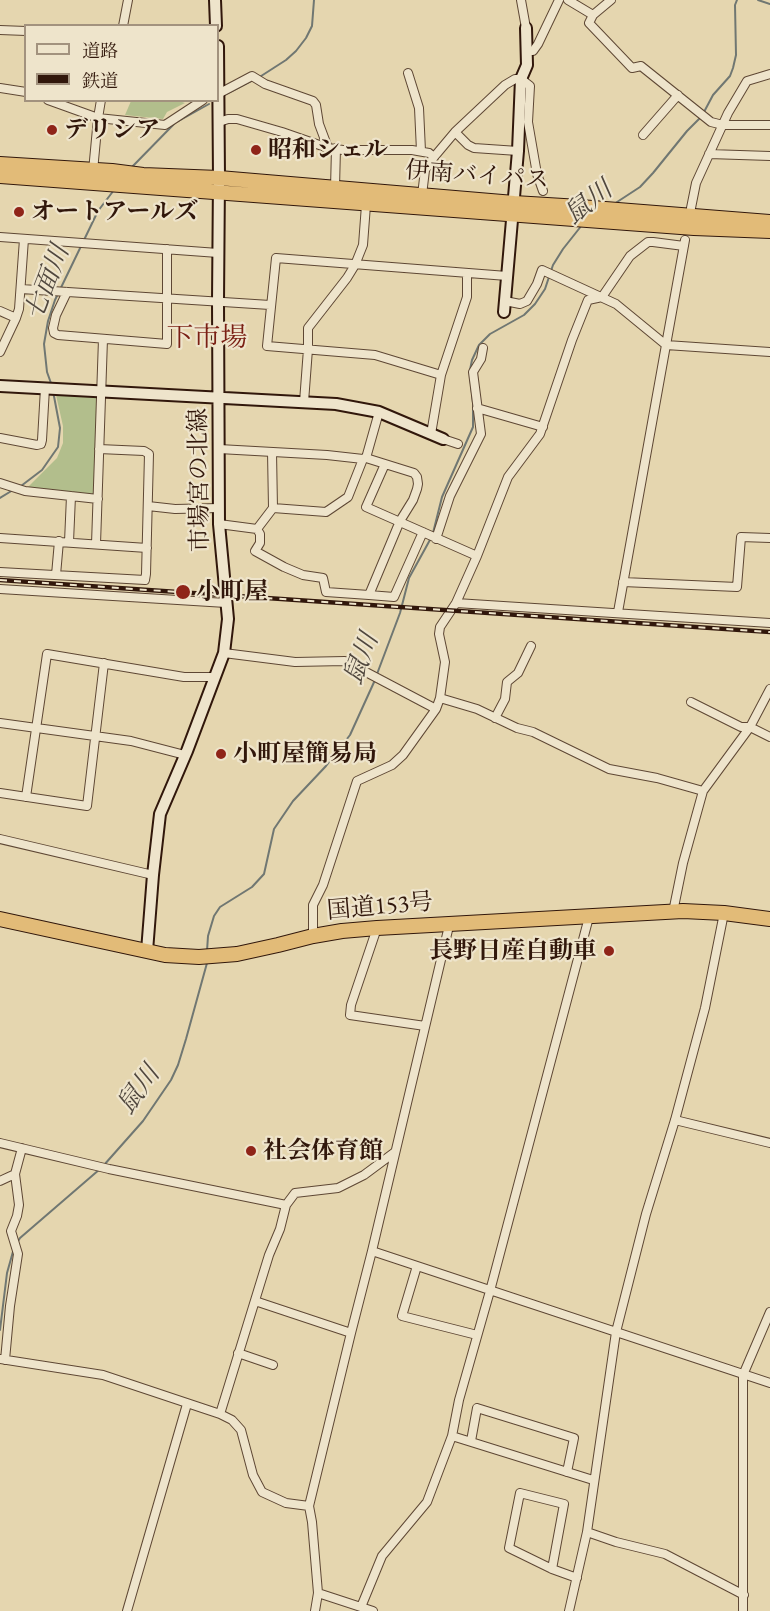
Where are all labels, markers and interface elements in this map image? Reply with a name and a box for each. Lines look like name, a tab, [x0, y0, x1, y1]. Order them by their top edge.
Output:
legend	[24, 24, 219, 102]
text: 道路	[82, 39, 118, 62]
text: 鉄道	[82, 69, 118, 92]
place label: デリシア	[64, 116, 160, 144]
marker: デリシア	[45, 123, 59, 137]
place label: 昭和シェル	[268, 136, 388, 164]
marker: 昭和シェル	[249, 143, 263, 157]
street label: 伊南バイパス	[404, 157, 550, 195]
water label: 鼠川	[559, 175, 619, 231]
place label: オートアールズ	[31, 198, 198, 226]
marker: オートアールズ	[12, 205, 26, 219]
water label: 七面川	[19, 241, 77, 325]
district label: 下市場	[167, 323, 247, 355]
street label: 市場宮の北線	[184, 408, 216, 552]
place label: 小町屋	[196, 578, 268, 606]
marker: 小町屋	[174, 583, 192, 601]
water label: 鼠川	[338, 629, 386, 689]
place label: 小町屋簡易局	[233, 740, 377, 768]
marker: 小町屋簡易局	[214, 747, 228, 761]
street label: 国道153号	[326, 888, 434, 926]
place label: 長野日産自動車	[429, 937, 597, 965]
marker: 長野日産自動車	[602, 944, 616, 958]
water label: 鼠川	[111, 1060, 167, 1120]
place label: 社会体育館	[263, 1137, 383, 1165]
marker: 社会体育館	[244, 1144, 258, 1158]

